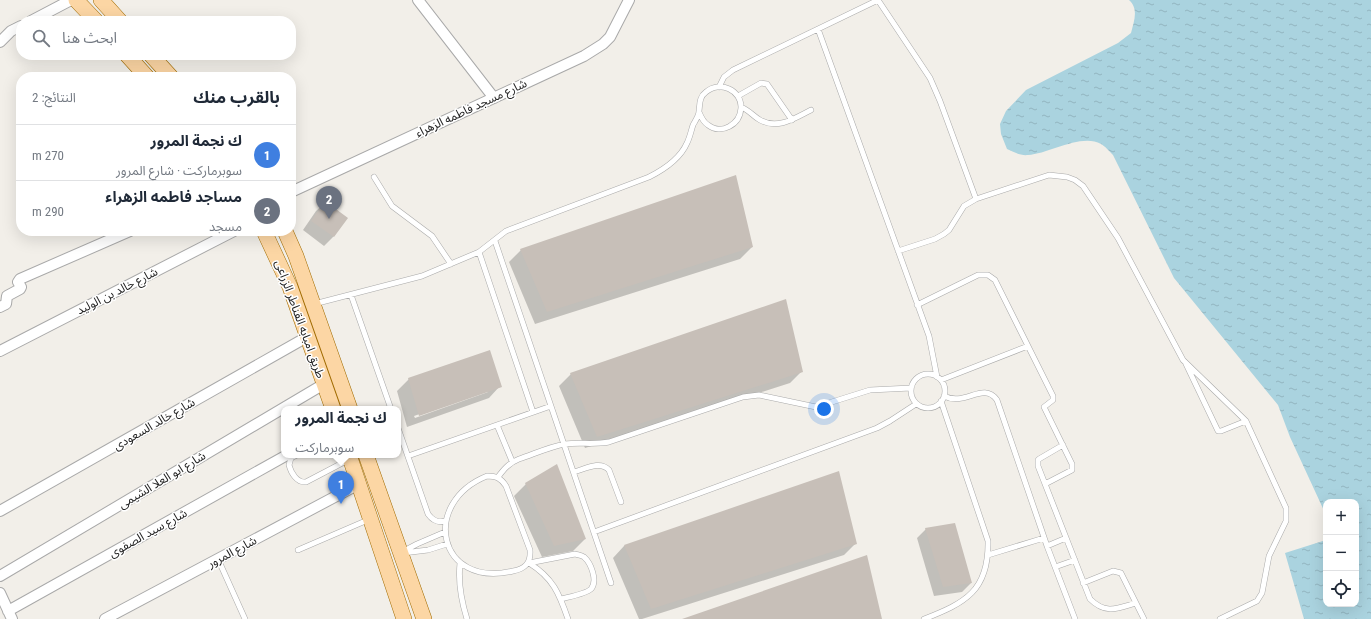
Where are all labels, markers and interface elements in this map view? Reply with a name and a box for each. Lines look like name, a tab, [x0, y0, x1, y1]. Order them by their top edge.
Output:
search box	[16, 16, 296, 60]
icon: search	[30, 27, 52, 49]
text: ابحث هنا	[62, 29, 117, 47]
street label: شارع مسجد فاطمه الزهراء	[413, 76, 530, 142]
text: بالقرب منك	[193, 87, 280, 107]
text: النتائج: 2	[32, 90, 76, 105]
text: ك نجمة المرور	[151, 132, 242, 150]
text: 270 m	[32, 148, 64, 163]
text: 1	[264, 148, 270, 163]
text: سوبرماركت · شارع المرور	[116, 163, 242, 178]
pin: 2	[316, 186, 342, 219]
text: مساجد فاطمه الزهراء	[105, 188, 242, 206]
text: 290 m	[32, 204, 64, 219]
text: 2	[264, 204, 270, 219]
text: مسجد	[209, 219, 242, 234]
street label: طريق امبابه القناطر الزراعى	[271, 258, 328, 380]
street label: شارع خالد بن الوليد	[74, 264, 161, 319]
street label: شارع خالد السعودى	[111, 395, 198, 455]
your location	[814, 399, 834, 419]
popup	[281, 406, 401, 458]
text: ك نجمة المرور	[295, 409, 387, 427]
text: سوبرماركت	[295, 440, 354, 455]
street label: شارع ابو العلا الشيمى	[116, 448, 209, 513]
pin: 1	[328, 471, 354, 504]
map controls	[1323, 499, 1359, 607]
button: +	[1323, 499, 1359, 535]
street label: شارع سيد الصفوى	[106, 506, 191, 562]
street label: شارع المرور	[204, 533, 260, 573]
button: −	[1323, 535, 1359, 571]
button: locate	[1323, 571, 1359, 607]

